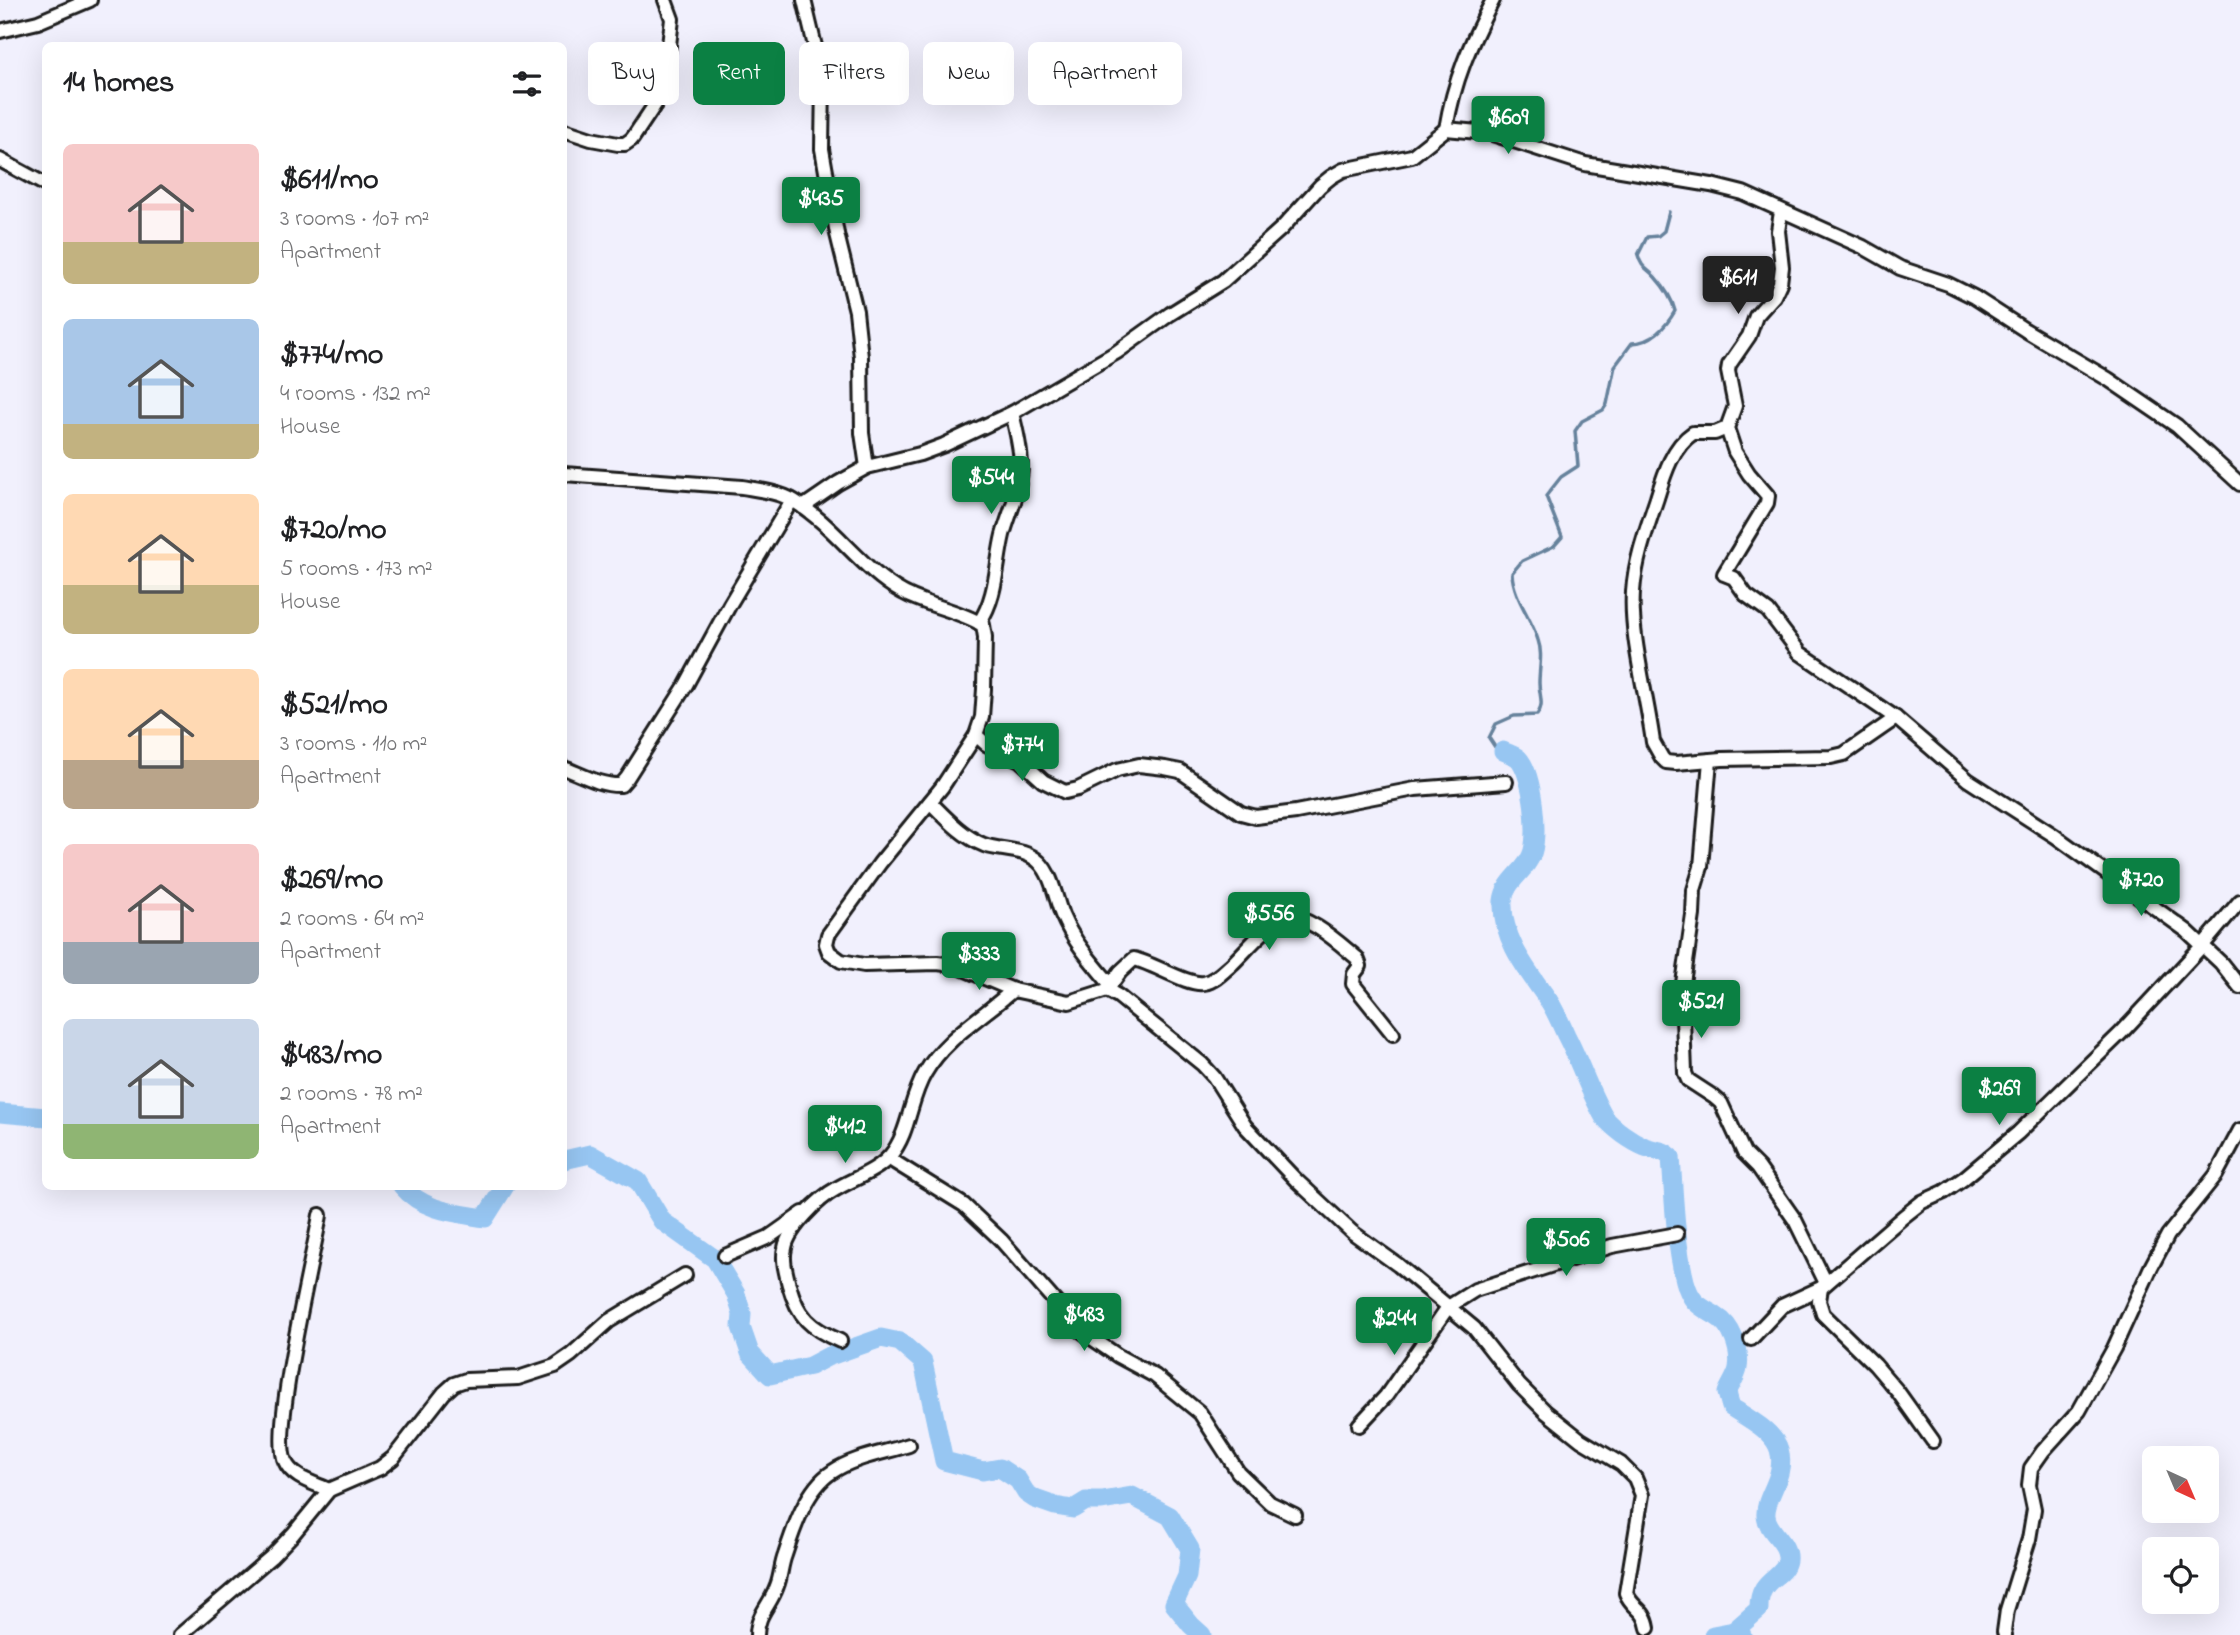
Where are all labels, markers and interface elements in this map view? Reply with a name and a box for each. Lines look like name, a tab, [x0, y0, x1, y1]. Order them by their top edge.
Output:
chip: Buy	[588, 42, 679, 105]
chip: Rent	[693, 42, 785, 105]
chip: Filters	[799, 42, 909, 105]
chip: New	[923, 42, 1014, 105]
chip: Apartment	[1028, 42, 1182, 105]
text: 14 homes	[63, 62, 174, 106]
icon: filters	[508, 65, 546, 103]
pin: $609	[1467, 96, 1549, 156]
text: $609	[1488, 102, 1528, 135]
text: $611/mo	[280, 159, 379, 203]
icon: home	[119, 172, 203, 256]
pin: $435	[780, 177, 862, 237]
text: $435	[798, 183, 844, 216]
text: 3 rooms · 107 m²	[280, 203, 429, 236]
text: Apartment	[280, 236, 381, 269]
pin: $611	[1697, 256, 1779, 316]
text: $611	[1719, 262, 1757, 295]
text: $774/mo	[280, 334, 383, 378]
icon: home	[119, 347, 203, 431]
text: 4 rooms · 132 m²	[280, 378, 431, 411]
text: House	[280, 411, 340, 444]
pin: $544	[950, 456, 1032, 516]
text: $544	[968, 462, 1014, 495]
text: $720/mo	[280, 509, 387, 553]
icon: home	[119, 522, 203, 606]
text: 5 rooms · 173 m²	[280, 553, 433, 586]
text: House	[280, 586, 340, 619]
text: $521/mo	[280, 684, 388, 728]
icon: home	[119, 697, 203, 781]
pin: $774	[981, 724, 1063, 783]
text: 3 rooms · 110 m²	[280, 728, 427, 761]
text: $774	[1001, 729, 1043, 762]
text: Apartment	[280, 761, 381, 794]
pin: $720	[2100, 858, 2182, 918]
text: $269/mo	[280, 859, 383, 903]
text: $720	[2119, 864, 2163, 897]
icon: home	[119, 872, 203, 956]
pin: $556	[1228, 892, 1310, 952]
text: $556	[1244, 898, 1294, 931]
text: 2 rooms · 64 m²	[280, 903, 424, 936]
pin: $333	[938, 932, 1020, 992]
text: Apartment	[280, 936, 381, 969]
text: $333	[958, 938, 1000, 971]
pin: $521	[1660, 981, 1742, 1040]
text: $521	[1678, 986, 1724, 1019]
text: $483/mo	[280, 1034, 382, 1078]
icon: home	[119, 1047, 203, 1131]
pin: $269	[1958, 1068, 2040, 1127]
text: $269	[1978, 1073, 2020, 1106]
text: 2 rooms · 78 m²	[280, 1078, 423, 1111]
pin: $412	[804, 1106, 886, 1165]
text: Apartment	[280, 1111, 381, 1144]
text: $412	[824, 1111, 866, 1144]
pin: $506	[1525, 1218, 1607, 1278]
text: $506	[1542, 1224, 1590, 1257]
pin: $483	[1043, 1294, 1125, 1353]
pin: $244	[1353, 1298, 1435, 1357]
text: $483	[1063, 1299, 1105, 1332]
text: $244	[1372, 1303, 1416, 1336]
north arrow	[2142, 1446, 2219, 1522]
map controls	[2142, 1446, 2219, 1614]
button: locate	[2142, 1537, 2219, 1614]

